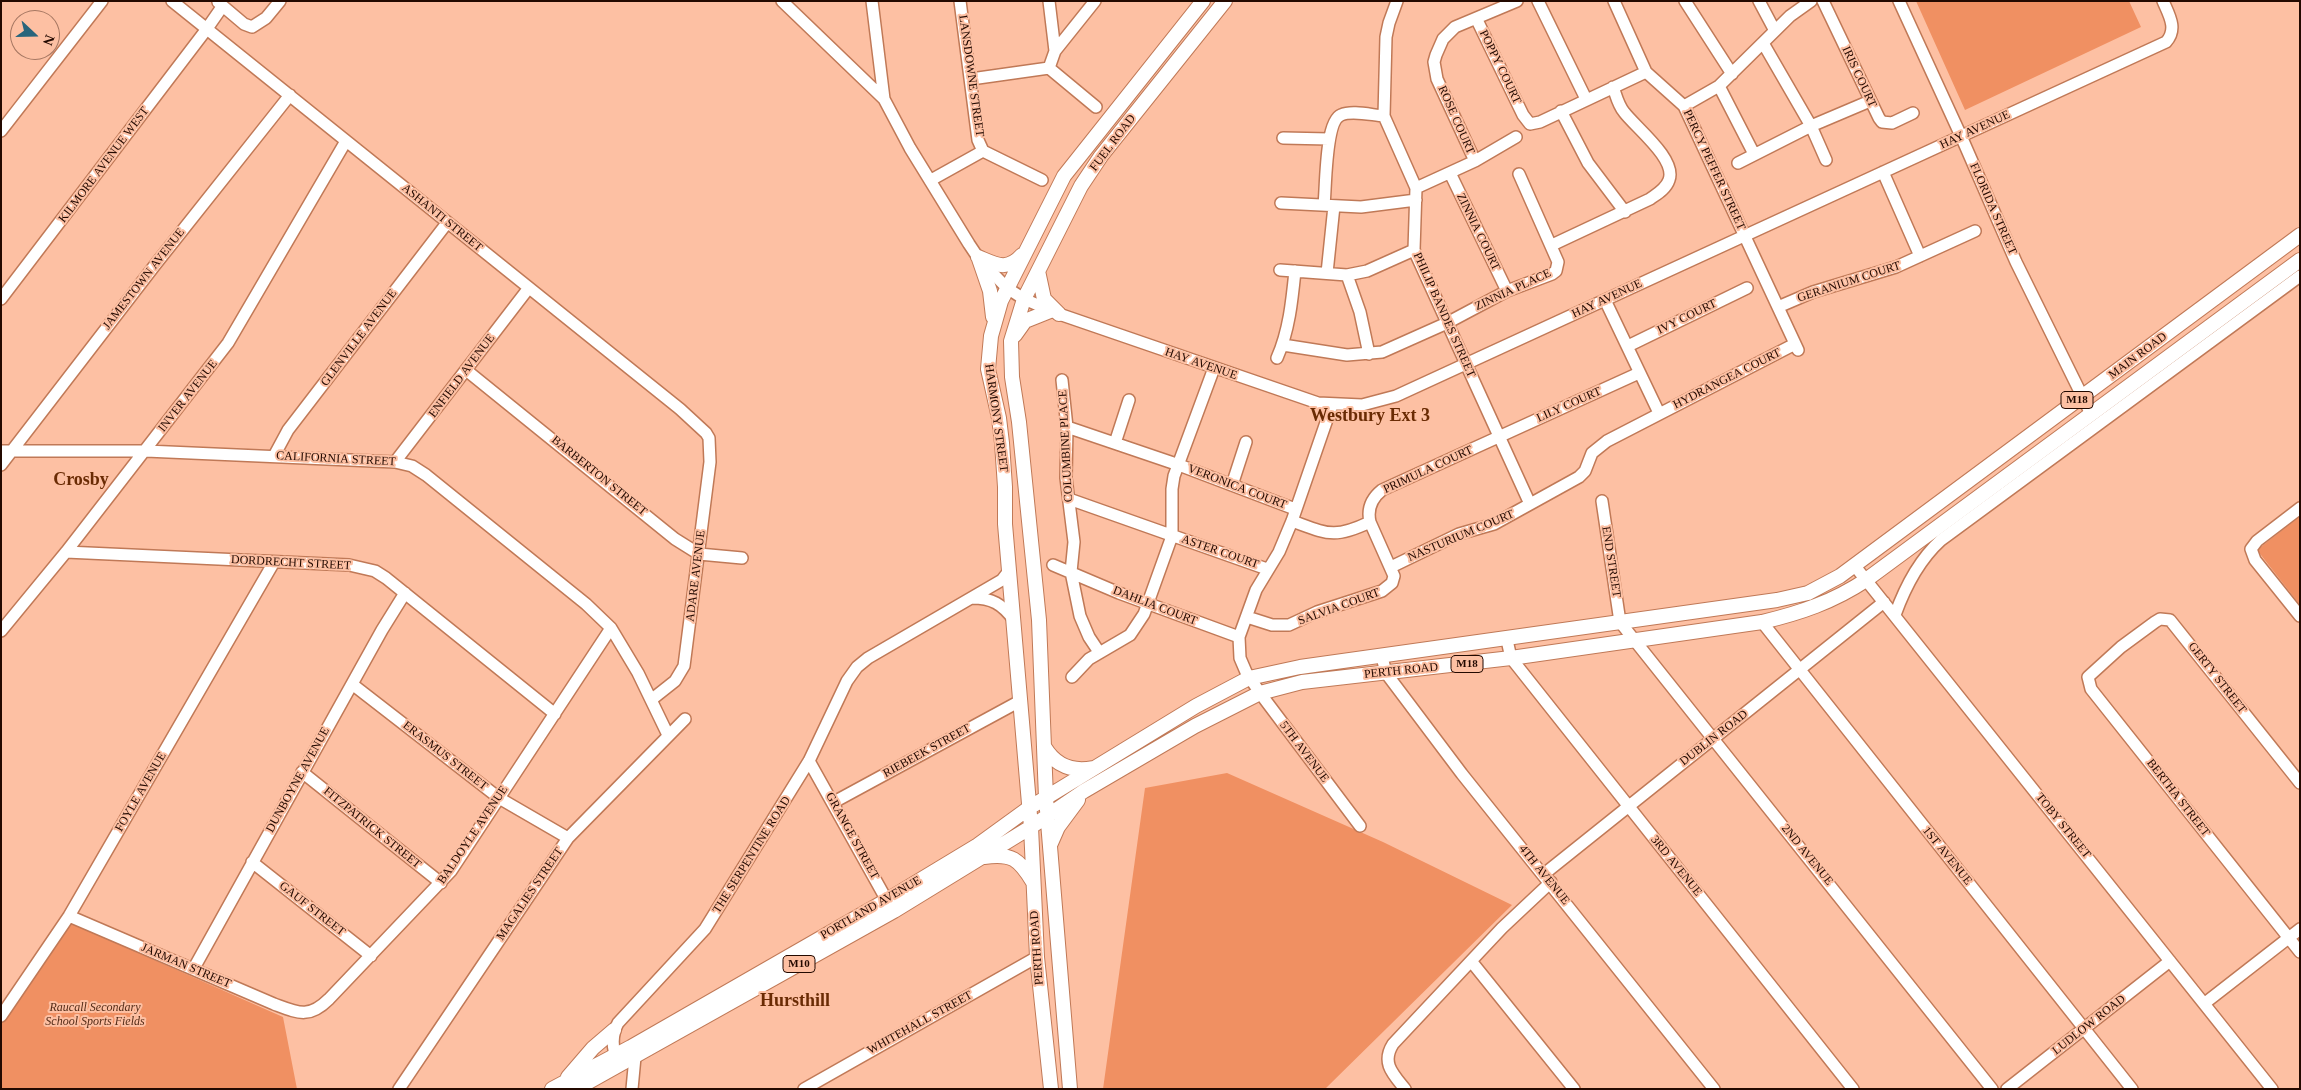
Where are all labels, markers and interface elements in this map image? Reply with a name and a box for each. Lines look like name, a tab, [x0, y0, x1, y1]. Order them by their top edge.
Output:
north arrow	[10, 10, 60, 60]
street label: LANSDOWNE STREET	[955, 14, 987, 138]
street label: POPPY COURT	[1476, 28, 1524, 106]
text: N	[40, 33, 57, 48]
street label: IRIS COURT	[1839, 44, 1879, 110]
street label: ROSE COURT	[1434, 83, 1478, 157]
street label: KILMORE AVENUE WEST	[56, 104, 152, 226]
street label: PERCY PEFFER STREET	[1680, 107, 1748, 233]
street label: HAY AVENUE	[1938, 107, 2012, 153]
street label: FUEL ROAD	[1087, 112, 1139, 174]
street label: FLORIDA STREET	[1966, 161, 2020, 257]
street label: ASHANTI STREET	[399, 181, 485, 255]
street label: ZINNIA COURT	[1453, 191, 1503, 273]
street label: JAMESTOWN AVENUE	[100, 225, 188, 333]
street label: PHILIP BANDES STREET	[1410, 250, 1478, 380]
street label: GERANIUM COURT	[1796, 259, 1902, 305]
street label: ZINNIA PLACE	[1473, 266, 1553, 314]
street label: HAY AVENUE	[1570, 276, 1644, 322]
street label: GLENVILLE AVENUE	[318, 287, 400, 389]
street label: IVY COURT	[1655, 296, 1719, 338]
street label: MAIN ROAD	[2106, 329, 2170, 383]
street label: ENFIELD AVENUE	[426, 331, 498, 421]
street label: HAY AVENUE	[1163, 345, 1239, 383]
street label: HYDRANGEA COURT	[1671, 346, 1783, 412]
street label: INVER AVENUE	[155, 357, 221, 435]
street label: HARMONY STREET	[981, 363, 1011, 473]
street label: LILY COURT	[1535, 384, 1603, 426]
street label: COLUMBINE PLACE	[1056, 390, 1076, 502]
road number: M18	[2061, 392, 2093, 408]
district label: Westbury Ext 3	[1310, 405, 1430, 427]
street label: BARBERTON STREET	[548, 433, 650, 519]
street label: PRIMULA COURT	[1381, 443, 1475, 497]
street label: CALIFORNIA STREET	[276, 449, 396, 469]
street label: VERONICA COURT	[1185, 461, 1289, 513]
district label: Crosby	[53, 469, 109, 491]
street label: NASTURIUM COURT	[1406, 507, 1516, 565]
street label: END STREET	[1598, 525, 1624, 599]
street label: ADARE AVENUE	[683, 529, 709, 623]
street label: ASTER COURT	[1179, 532, 1261, 572]
street label: DORDRECHT STREET	[231, 553, 351, 573]
street label: DAHLIA COURT	[1111, 583, 1199, 629]
street label: SALVIA COURT	[1296, 586, 1382, 628]
street label: GERTY STREET	[2185, 640, 2249, 716]
road number: M18	[1451, 656, 1483, 672]
street label: PERTH ROAD	[1363, 660, 1439, 682]
street label: DUBLIN ROAD	[1677, 707, 1751, 769]
street label: ERASMUS STREET	[400, 718, 490, 794]
street label: 5TH AVENUE	[1276, 719, 1332, 785]
street label: RIEBEEK STREET	[881, 721, 973, 781]
street label: DUNBOYNE AVENUE	[263, 725, 333, 835]
street label: FOYLE AVENUE	[112, 750, 170, 834]
street label: BERTHA STREET	[2143, 756, 2213, 840]
street label: BALDOYLE AVENUE	[435, 783, 511, 887]
street label: FITZPATRICK STREET	[320, 784, 424, 872]
street label: GRANGE STREET	[822, 790, 882, 882]
street label: TOBY STREET	[2032, 791, 2094, 861]
street label: THE SERPENTINE ROAD	[710, 794, 794, 916]
street label: 2ND AVENUE	[1778, 822, 1836, 888]
street label: 1ST AVENUE	[1919, 824, 1975, 888]
street label: 3RD AVENUE	[1647, 833, 1705, 899]
street label: 4TH AVENUE	[1516, 842, 1572, 908]
street label: MAGALIES STREET	[494, 845, 566, 943]
street label: PORTLAND AVENUE	[818, 873, 924, 943]
street label: GAUF STREET	[276, 879, 348, 939]
street label: PERTH ROAD	[1027, 910, 1047, 986]
street label: JARMAN STREET	[139, 941, 233, 991]
road number: M10	[783, 956, 815, 972]
street label: WHITEHALL STREET	[865, 988, 975, 1058]
district label: Hursthill	[760, 990, 830, 1012]
street label: LUDLOW ROAD	[2050, 992, 2128, 1058]
park label: Raucall Secondary School Sports Fields	[45, 1001, 145, 1029]

